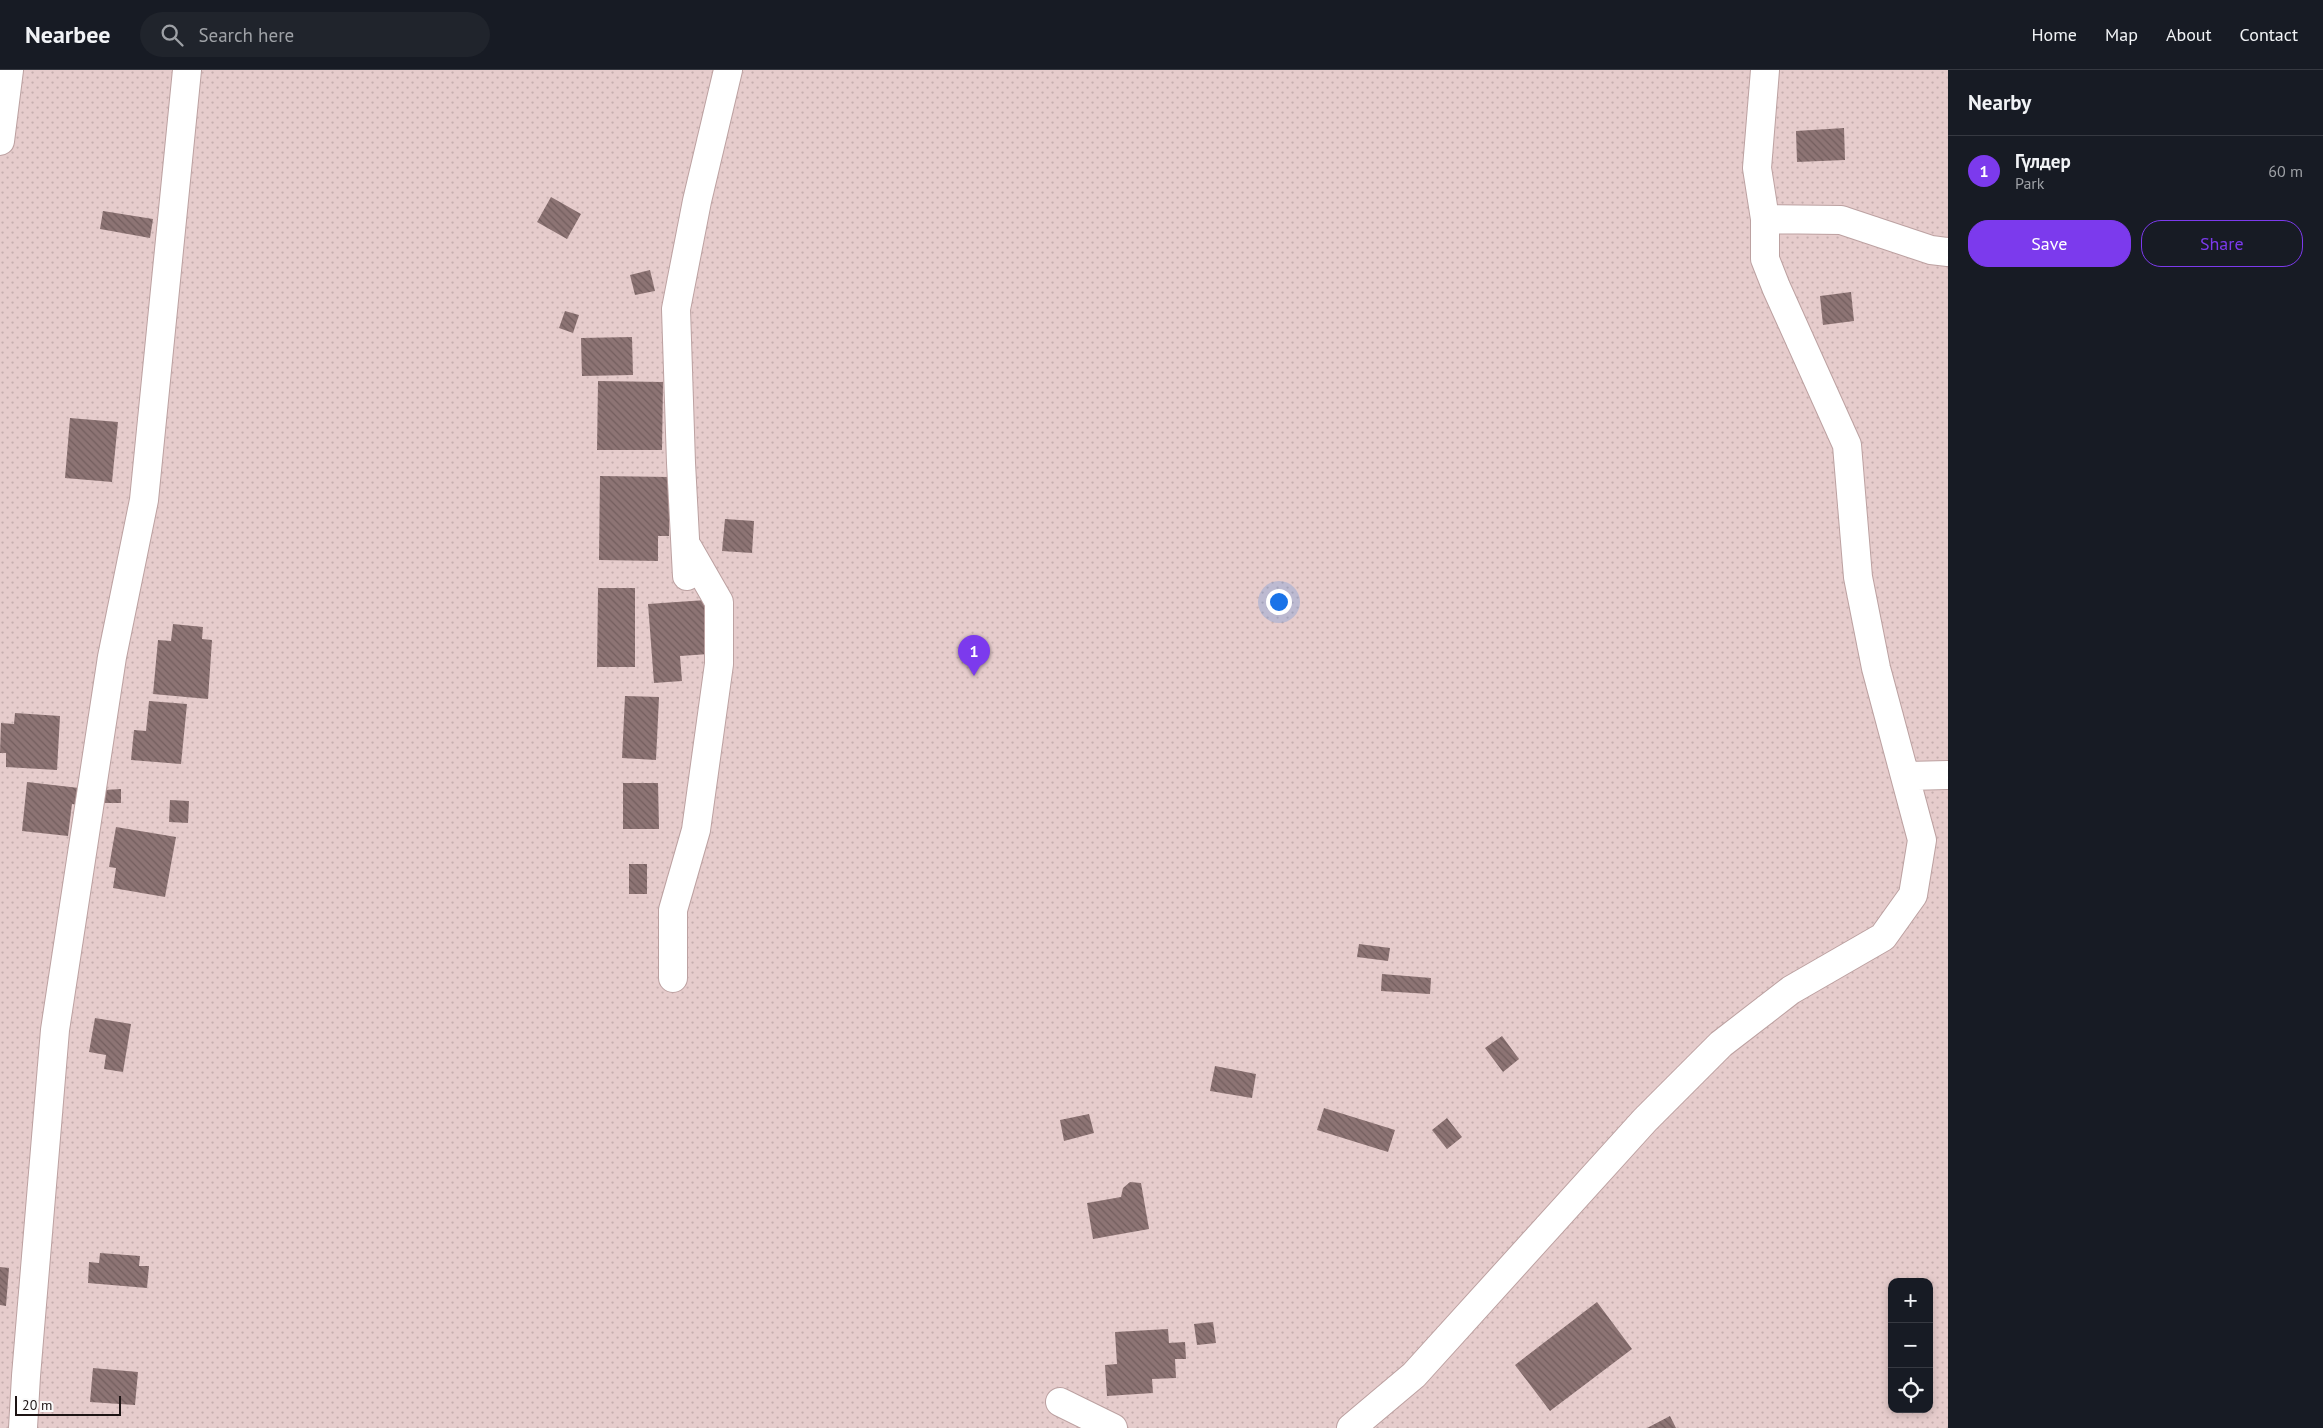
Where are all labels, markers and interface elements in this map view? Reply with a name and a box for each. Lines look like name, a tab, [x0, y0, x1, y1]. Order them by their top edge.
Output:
search box	[140, 12, 490, 57]
text: Nearbee	[25, 19, 110, 50]
icon: search	[158, 21, 186, 49]
text: Search here	[198, 23, 294, 47]
text: Home	[2031, 23, 2077, 46]
text: Map	[2105, 23, 2138, 46]
text: About	[2166, 23, 2212, 46]
text: Contact	[2240, 23, 2298, 46]
text: Nearby	[1968, 89, 2031, 116]
text: Гүлдер	[2015, 149, 2071, 173]
text: 1	[1979, 161, 1989, 181]
text: 60 m	[2268, 161, 2303, 181]
text: Park	[2015, 173, 2044, 193]
button: Save	[1968, 220, 2131, 267]
button: Share	[2141, 220, 2303, 267]
your location	[1266, 589, 1292, 615]
pin: 1	[958, 635, 990, 676]
map controls	[1888, 1278, 1933, 1413]
button: +	[1888, 1278, 1933, 1323]
button: −	[1888, 1323, 1933, 1368]
button: locate	[1888, 1368, 1933, 1413]
scale bar	[15, 1393, 121, 1416]
text: 20 m	[22, 1396, 52, 1414]

